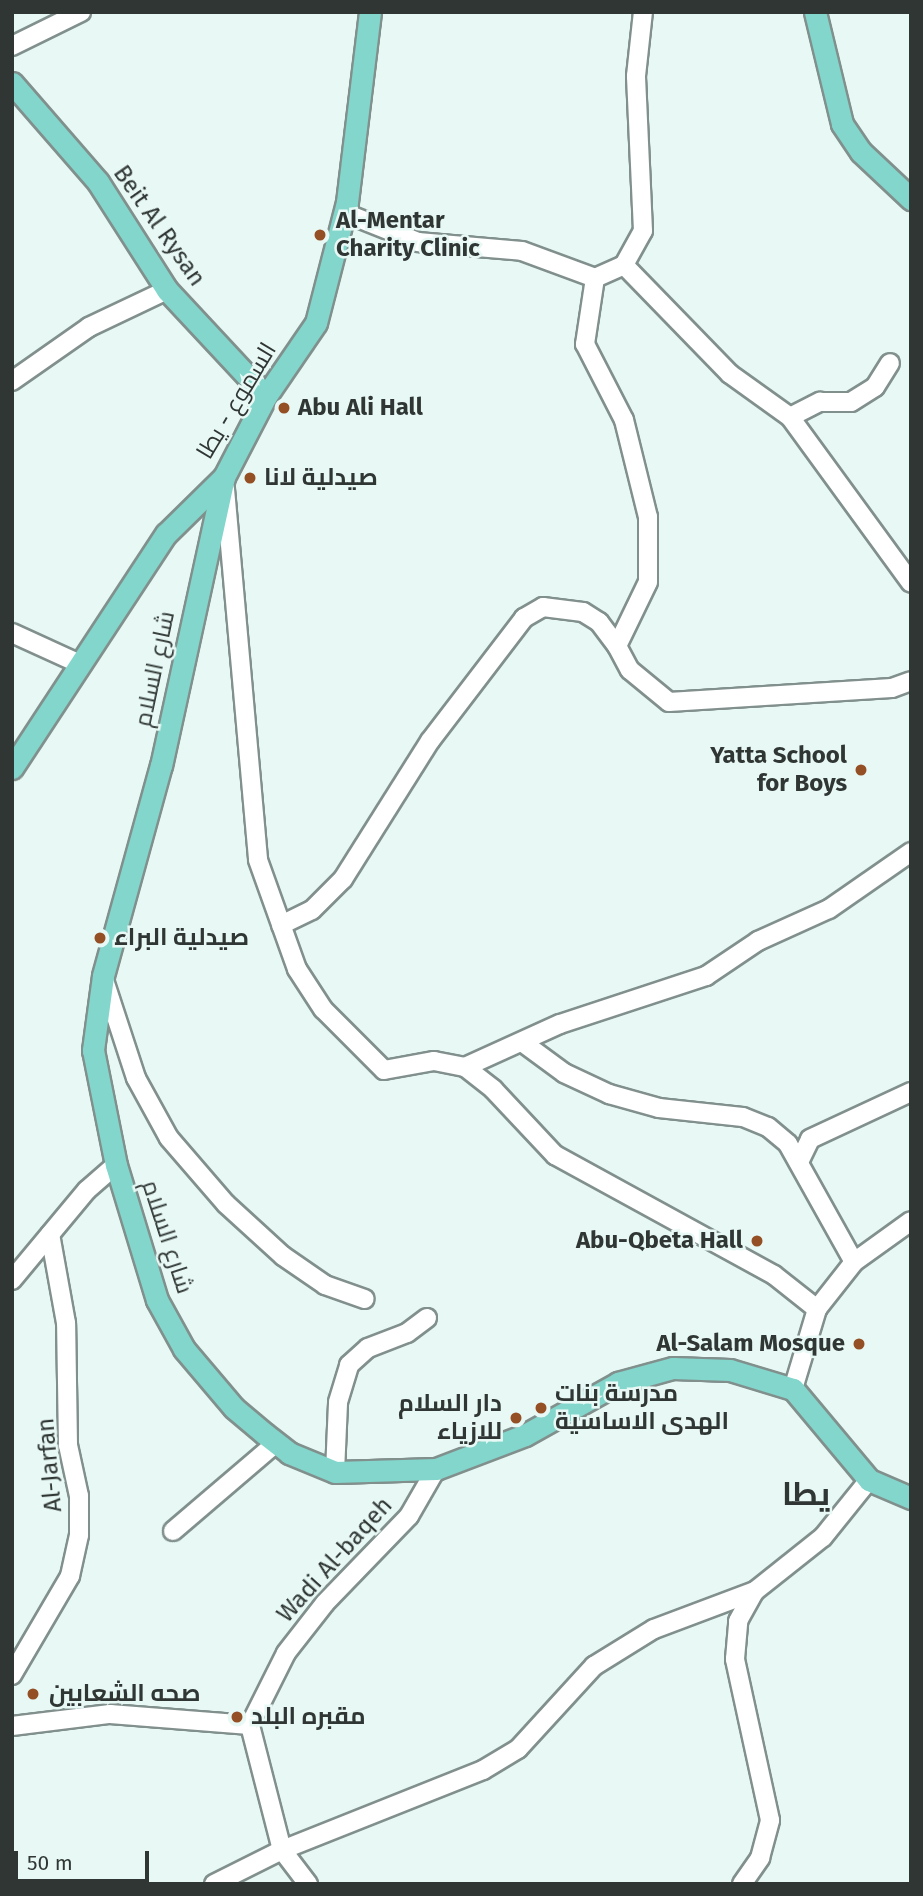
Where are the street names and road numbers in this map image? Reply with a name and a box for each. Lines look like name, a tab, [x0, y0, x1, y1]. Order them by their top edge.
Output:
street label: Beit Al Rysan	[107, 160, 211, 292]
street label: السموع - يطا	[191, 337, 283, 465]
street label: شارع السلام	[129, 608, 181, 730]
street label: شارع السلام	[135, 1177, 199, 1297]
street label: Al-Jarfan	[32, 1417, 68, 1513]
street label: Wadi Al-baqeh	[271, 1491, 399, 1629]

